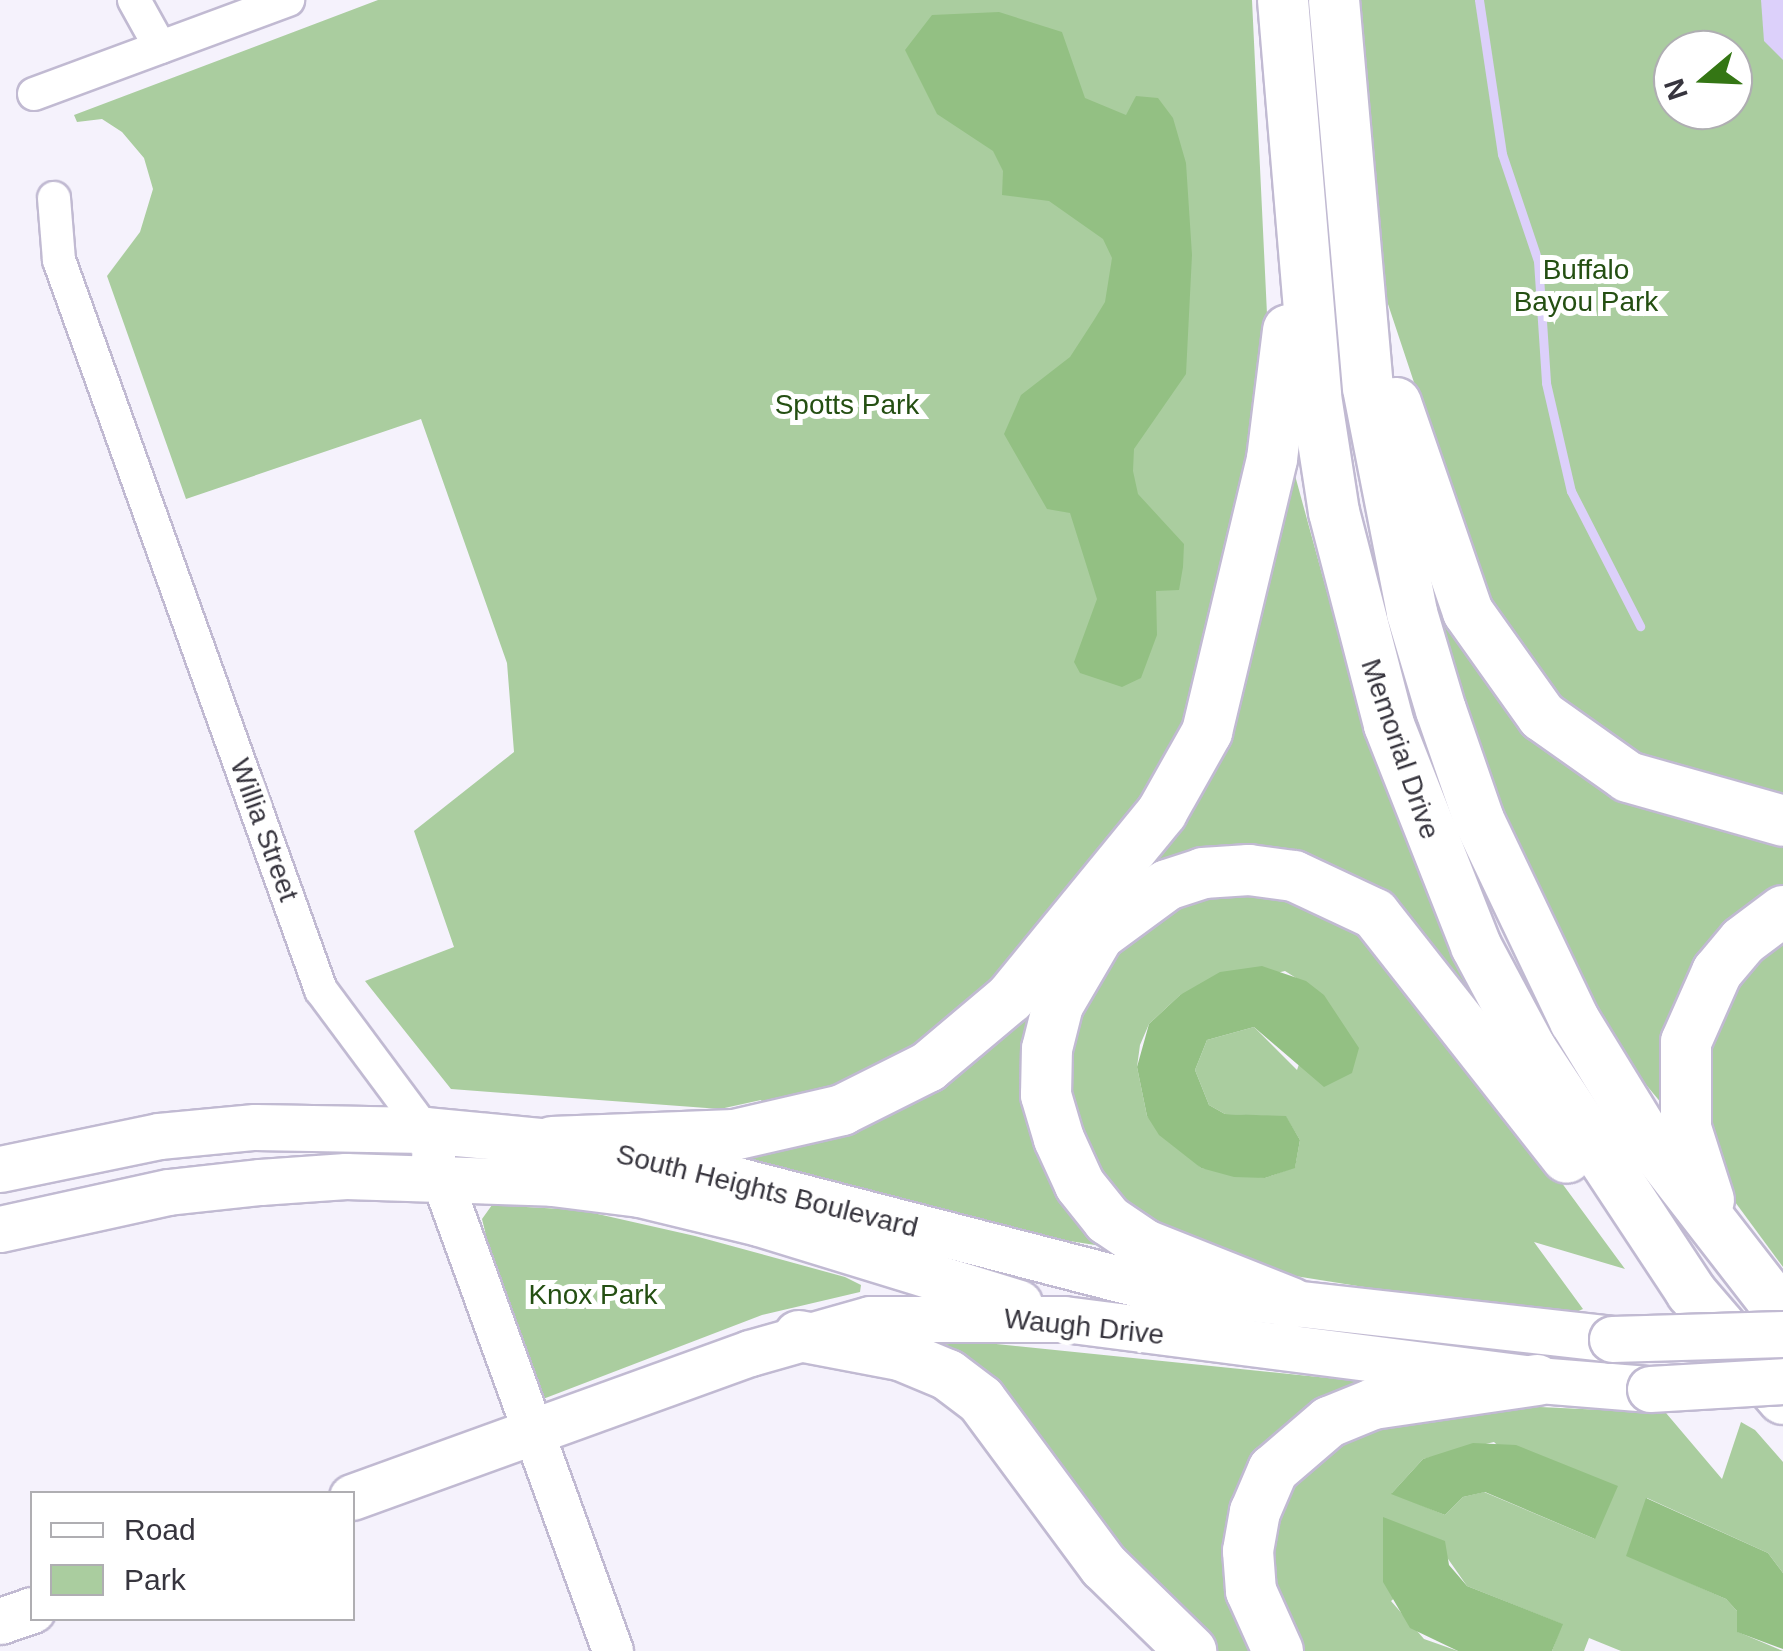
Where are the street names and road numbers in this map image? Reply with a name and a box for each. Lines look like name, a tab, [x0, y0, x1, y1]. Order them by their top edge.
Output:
street label: Memorial Drive	[1353, 655, 1447, 843]
street label: Willia Street	[223, 754, 305, 906]
street label: South Heights Boulevard	[613, 1137, 921, 1245]
street label: Waugh Drive	[1002, 1302, 1166, 1352]

